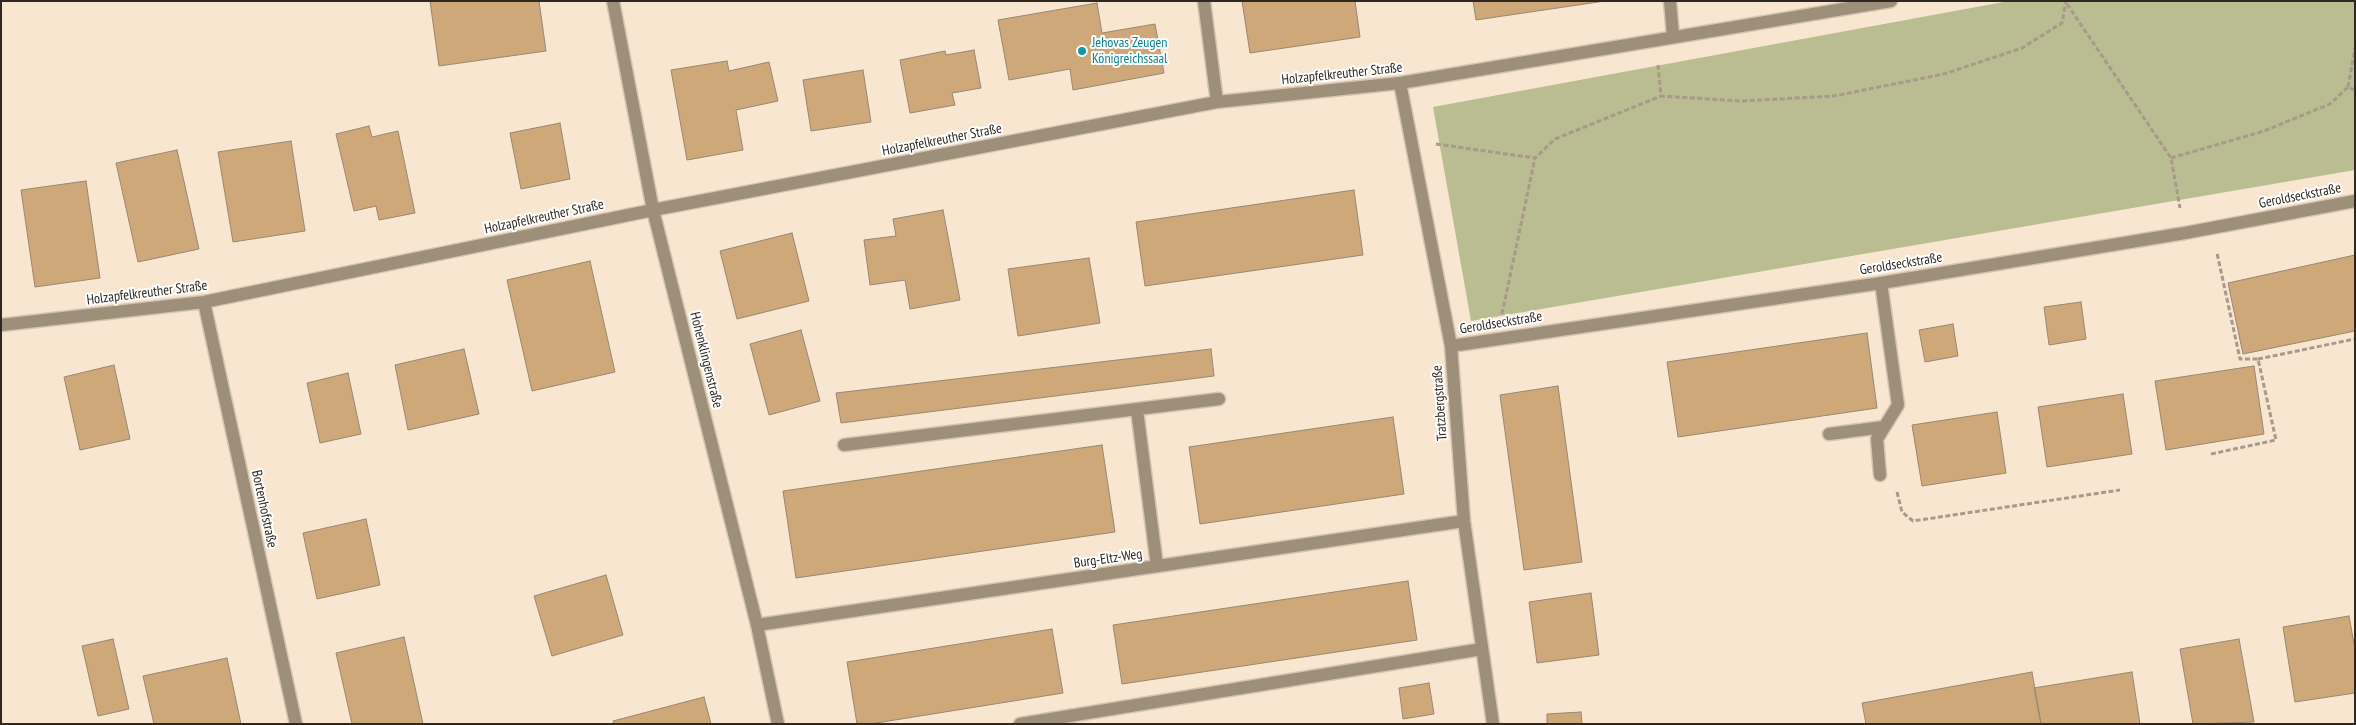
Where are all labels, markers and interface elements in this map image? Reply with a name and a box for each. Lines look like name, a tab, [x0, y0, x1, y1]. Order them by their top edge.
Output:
place label: Jehovas Zeugen Königreichssaal	[1092, 35, 1167, 68]
marker: Jehovas Zeugen Königreichssaal	[1076, 45, 1088, 57]
street label: Holzapfelkreuther Straße	[1281, 59, 1403, 89]
street label: Holzapfelkreuther Straße	[881, 120, 1003, 160]
street label: Geroldseckstraße	[2257, 180, 2343, 212]
street label: Holzapfelkreuther Straße	[483, 196, 605, 238]
street label: Geroldseckstraße	[1859, 249, 1943, 279]
street label: Holzapfelkreuther Straße	[86, 277, 208, 309]
street label: Geroldseckstraße	[1459, 308, 1543, 338]
street label: Hohenklingenstraße	[686, 310, 726, 410]
street label: Tratzbergstraße	[1429, 365, 1451, 441]
street label: Bortenhofstraße	[248, 469, 280, 549]
street label: Burg-Eltz-Weg	[1073, 546, 1143, 572]

